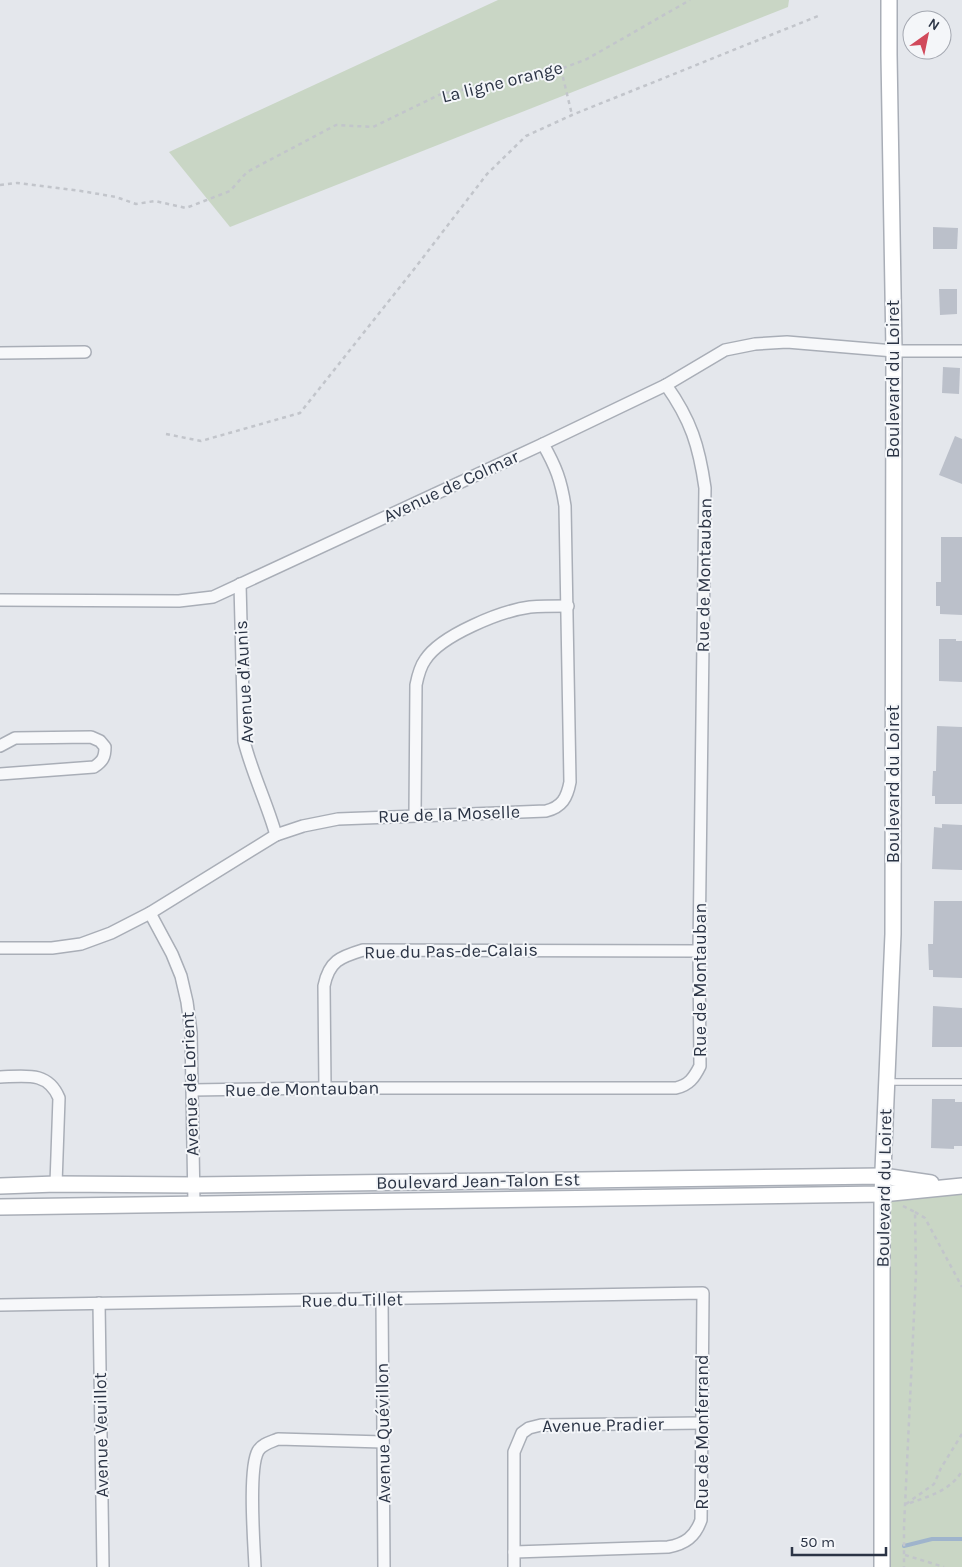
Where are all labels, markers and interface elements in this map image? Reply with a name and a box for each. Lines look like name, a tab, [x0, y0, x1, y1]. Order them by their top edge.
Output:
north arrow	[902, 10, 952, 60]
text: N	[925, 15, 943, 34]
street label: La ligne orange	[439, 56, 565, 108]
street label: Boulevard du Loiret	[882, 299, 904, 458]
street label: Avenue de Colmar	[380, 445, 523, 527]
street label: Rue de Montauban	[692, 498, 716, 652]
street label: Avenue d'Aunis	[230, 620, 258, 744]
street label: Boulevard du Loiret	[882, 704, 904, 863]
street label: Rue de la Moselle	[378, 801, 520, 827]
street label: Rue de Montauban	[689, 903, 711, 1057]
street label: Rue du Pas-de-Calais	[364, 938, 538, 964]
street label: Avenue de Lorient	[176, 1011, 204, 1157]
street label: Rue de Montauban	[225, 1077, 379, 1101]
street label: Boulevard du Loiret	[872, 1108, 896, 1267]
street label: Boulevard Jean-Talon Est	[376, 1168, 580, 1194]
street label: Rue du Tillet	[301, 1288, 403, 1312]
street label: Rue de Monferrand	[691, 1354, 713, 1510]
street label: Avenue Quévillon	[371, 1363, 395, 1503]
street label: Avenue Veuillot	[89, 1372, 113, 1498]
street label: Avenue Pradier	[542, 1413, 665, 1437]
scale bar	[792, 1524, 886, 1556]
text: 50 m	[800, 1533, 835, 1551]

